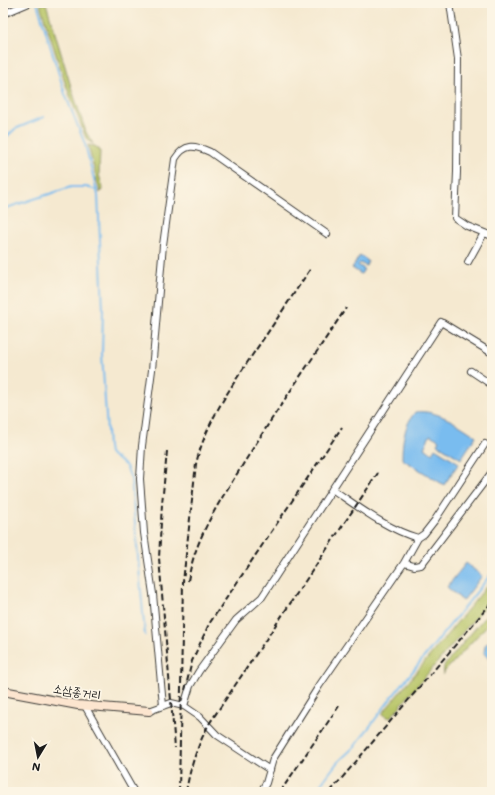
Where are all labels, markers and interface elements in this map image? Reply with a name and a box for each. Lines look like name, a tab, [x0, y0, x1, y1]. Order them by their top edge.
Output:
street label: 소삼종거리	[52, 679, 102, 703]
north arrow	[18, 737, 58, 777]
text: N	[31, 759, 42, 775]

